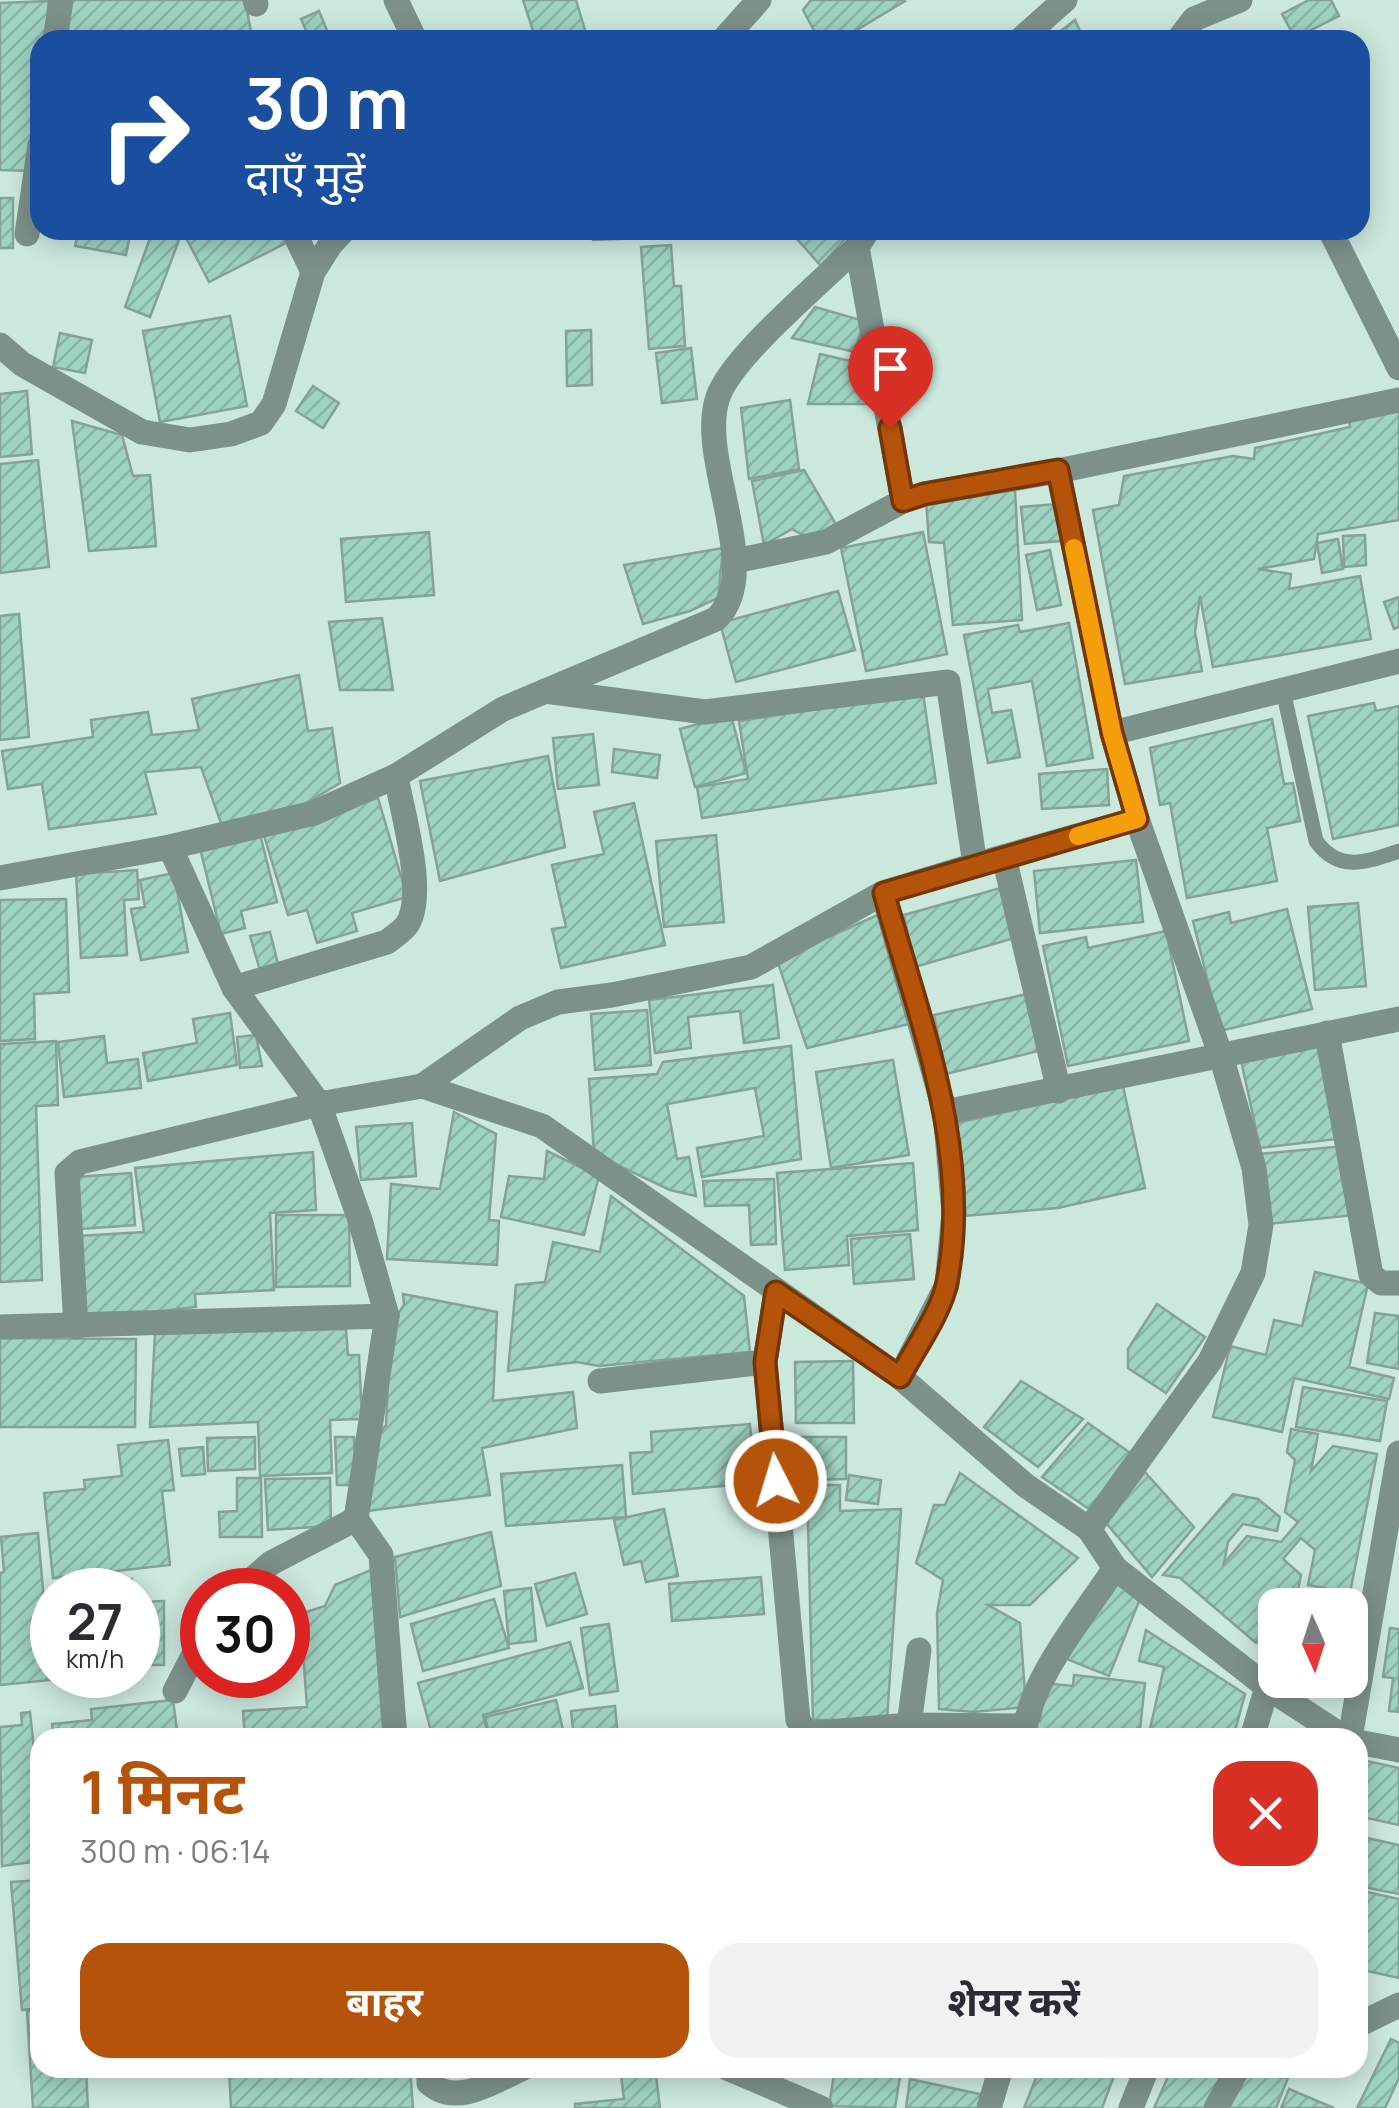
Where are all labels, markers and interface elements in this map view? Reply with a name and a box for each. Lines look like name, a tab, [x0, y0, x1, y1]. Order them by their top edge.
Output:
text: 30 m	[245, 54, 409, 150]
icon: right	[80, 70, 210, 200]
text: दाएँ मुड़ें	[245, 145, 365, 207]
pin	[848, 326, 933, 429]
icon: arrive	[863, 341, 918, 396]
position arrow	[724, 1429, 828, 1533]
speed limit sign: 30	[180, 1568, 310, 1698]
text: 27	[67, 1587, 123, 1655]
north arrow	[1258, 1588, 1368, 1698]
map controls	[1258, 1588, 1368, 1698]
text: km/h	[66, 1641, 124, 1676]
text: 1 मिनट	[80, 1750, 244, 1832]
button: close	[1213, 1761, 1318, 1866]
text: 300 m · 06:14	[80, 1829, 271, 1873]
button: बाहर	[80, 1943, 689, 2058]
button: शेयर करें	[709, 1943, 1318, 2058]

